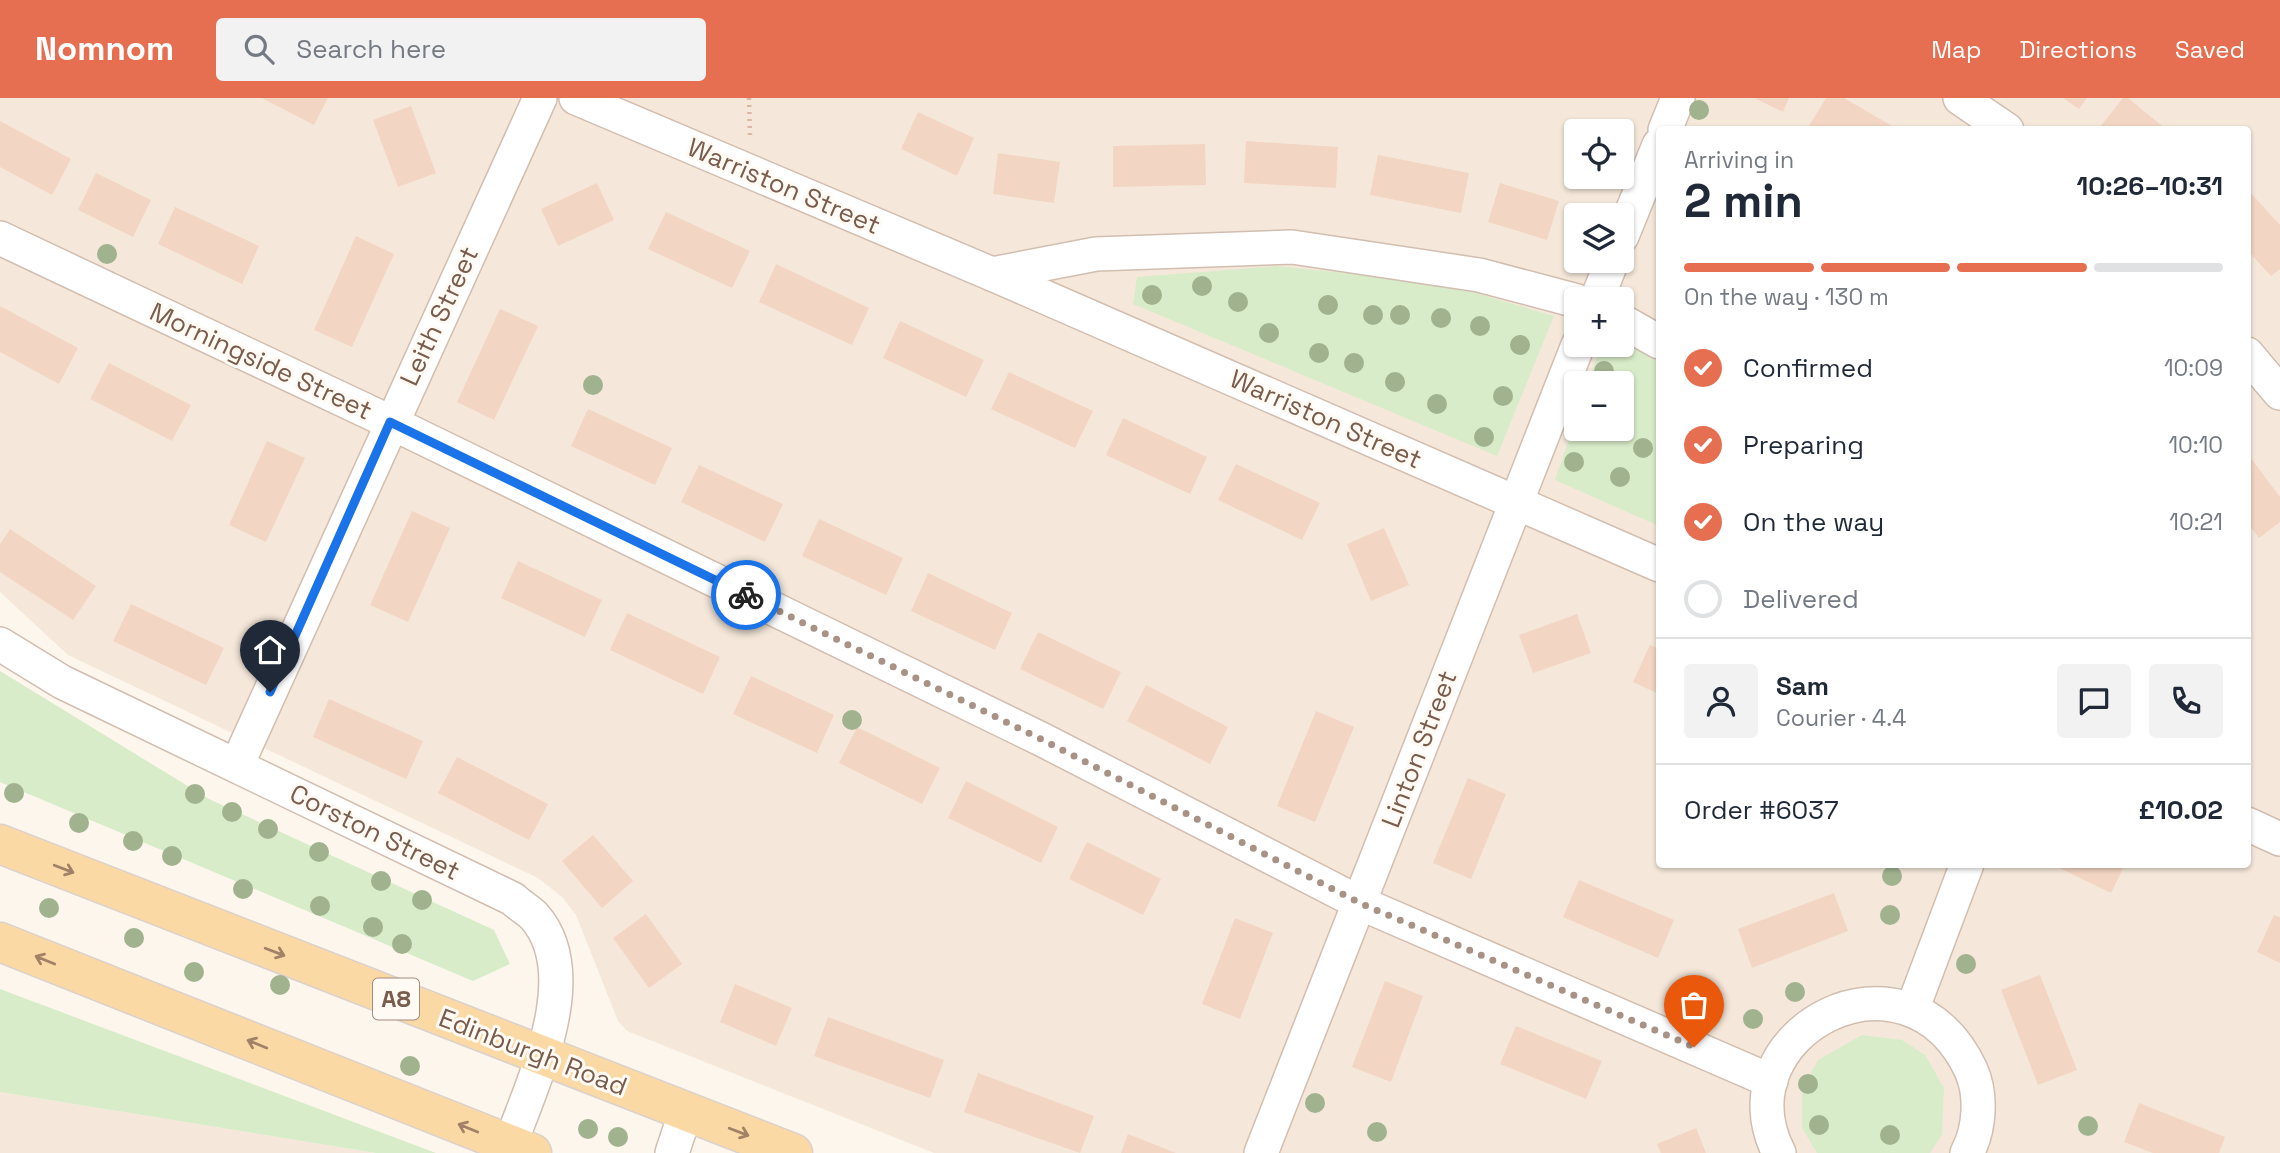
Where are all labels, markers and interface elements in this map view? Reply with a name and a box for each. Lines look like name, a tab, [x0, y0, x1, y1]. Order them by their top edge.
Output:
search box	[216, 18, 706, 81]
text: Nomnom	[35, 28, 174, 70]
icon: search	[240, 30, 278, 68]
text: Search here	[296, 32, 446, 66]
text: Map	[1931, 34, 1981, 65]
text: Directions	[2019, 34, 2137, 65]
text: Saved	[2175, 34, 2245, 65]
map controls	[1564, 119, 1634, 441]
button: locate	[1564, 119, 1634, 189]
street label: Warriston Street	[682, 130, 886, 242]
text: Arriving in	[1684, 145, 1794, 175]
text: 10:26–10:31	[2077, 169, 2223, 203]
text: 2 min	[1684, 172, 1803, 230]
button: layers	[1564, 203, 1634, 273]
street label: Leith Street	[392, 241, 486, 391]
text: On the way · 130 m	[1684, 282, 1889, 312]
button: +	[1564, 287, 1634, 357]
street label: Morningside Street	[144, 295, 378, 427]
icon: check	[1684, 349, 1722, 387]
text: Confirmed	[1743, 351, 1873, 385]
text: 10:09	[2164, 353, 2223, 383]
street label: Warriston Street	[1225, 361, 1427, 477]
button: −	[1564, 371, 1634, 441]
icon: check	[1684, 426, 1722, 464]
text: Preparing	[1743, 428, 1864, 462]
text: 10:10	[2168, 430, 2223, 460]
icon: check	[1684, 503, 1722, 541]
text: On the way	[1743, 505, 1884, 539]
text: 10:21	[2169, 507, 2223, 537]
courier	[711, 560, 781, 630]
icon: bike	[727, 576, 765, 614]
text: Delivered	[1743, 582, 1859, 616]
pin	[240, 620, 300, 692]
icon: home	[251, 631, 289, 669]
button: person	[1684, 664, 1758, 738]
button: chat	[2057, 664, 2131, 738]
button: phone	[2149, 664, 2223, 738]
street label: Linton Street	[1373, 666, 1465, 832]
text: Sam	[1776, 669, 1829, 703]
text: Courier · 4.4	[1776, 703, 1906, 733]
street label: Corston Street	[284, 776, 466, 888]
text: Order #6037	[1684, 793, 1839, 827]
text: £10.02	[2138, 793, 2223, 827]
one-way arrow	[52, 863, 74, 876]
one-way arrow	[264, 946, 286, 959]
one-way arrow	[35, 953, 57, 966]
pin	[1664, 975, 1724, 1047]
road number: A8	[373, 978, 419, 1020]
icon: bag	[1675, 986, 1713, 1024]
street label: Edinburgh Road	[434, 1001, 632, 1103]
one-way arrow	[247, 1037, 268, 1050]
one-way arrow	[458, 1120, 480, 1133]
one-way arrow	[727, 1126, 749, 1139]

